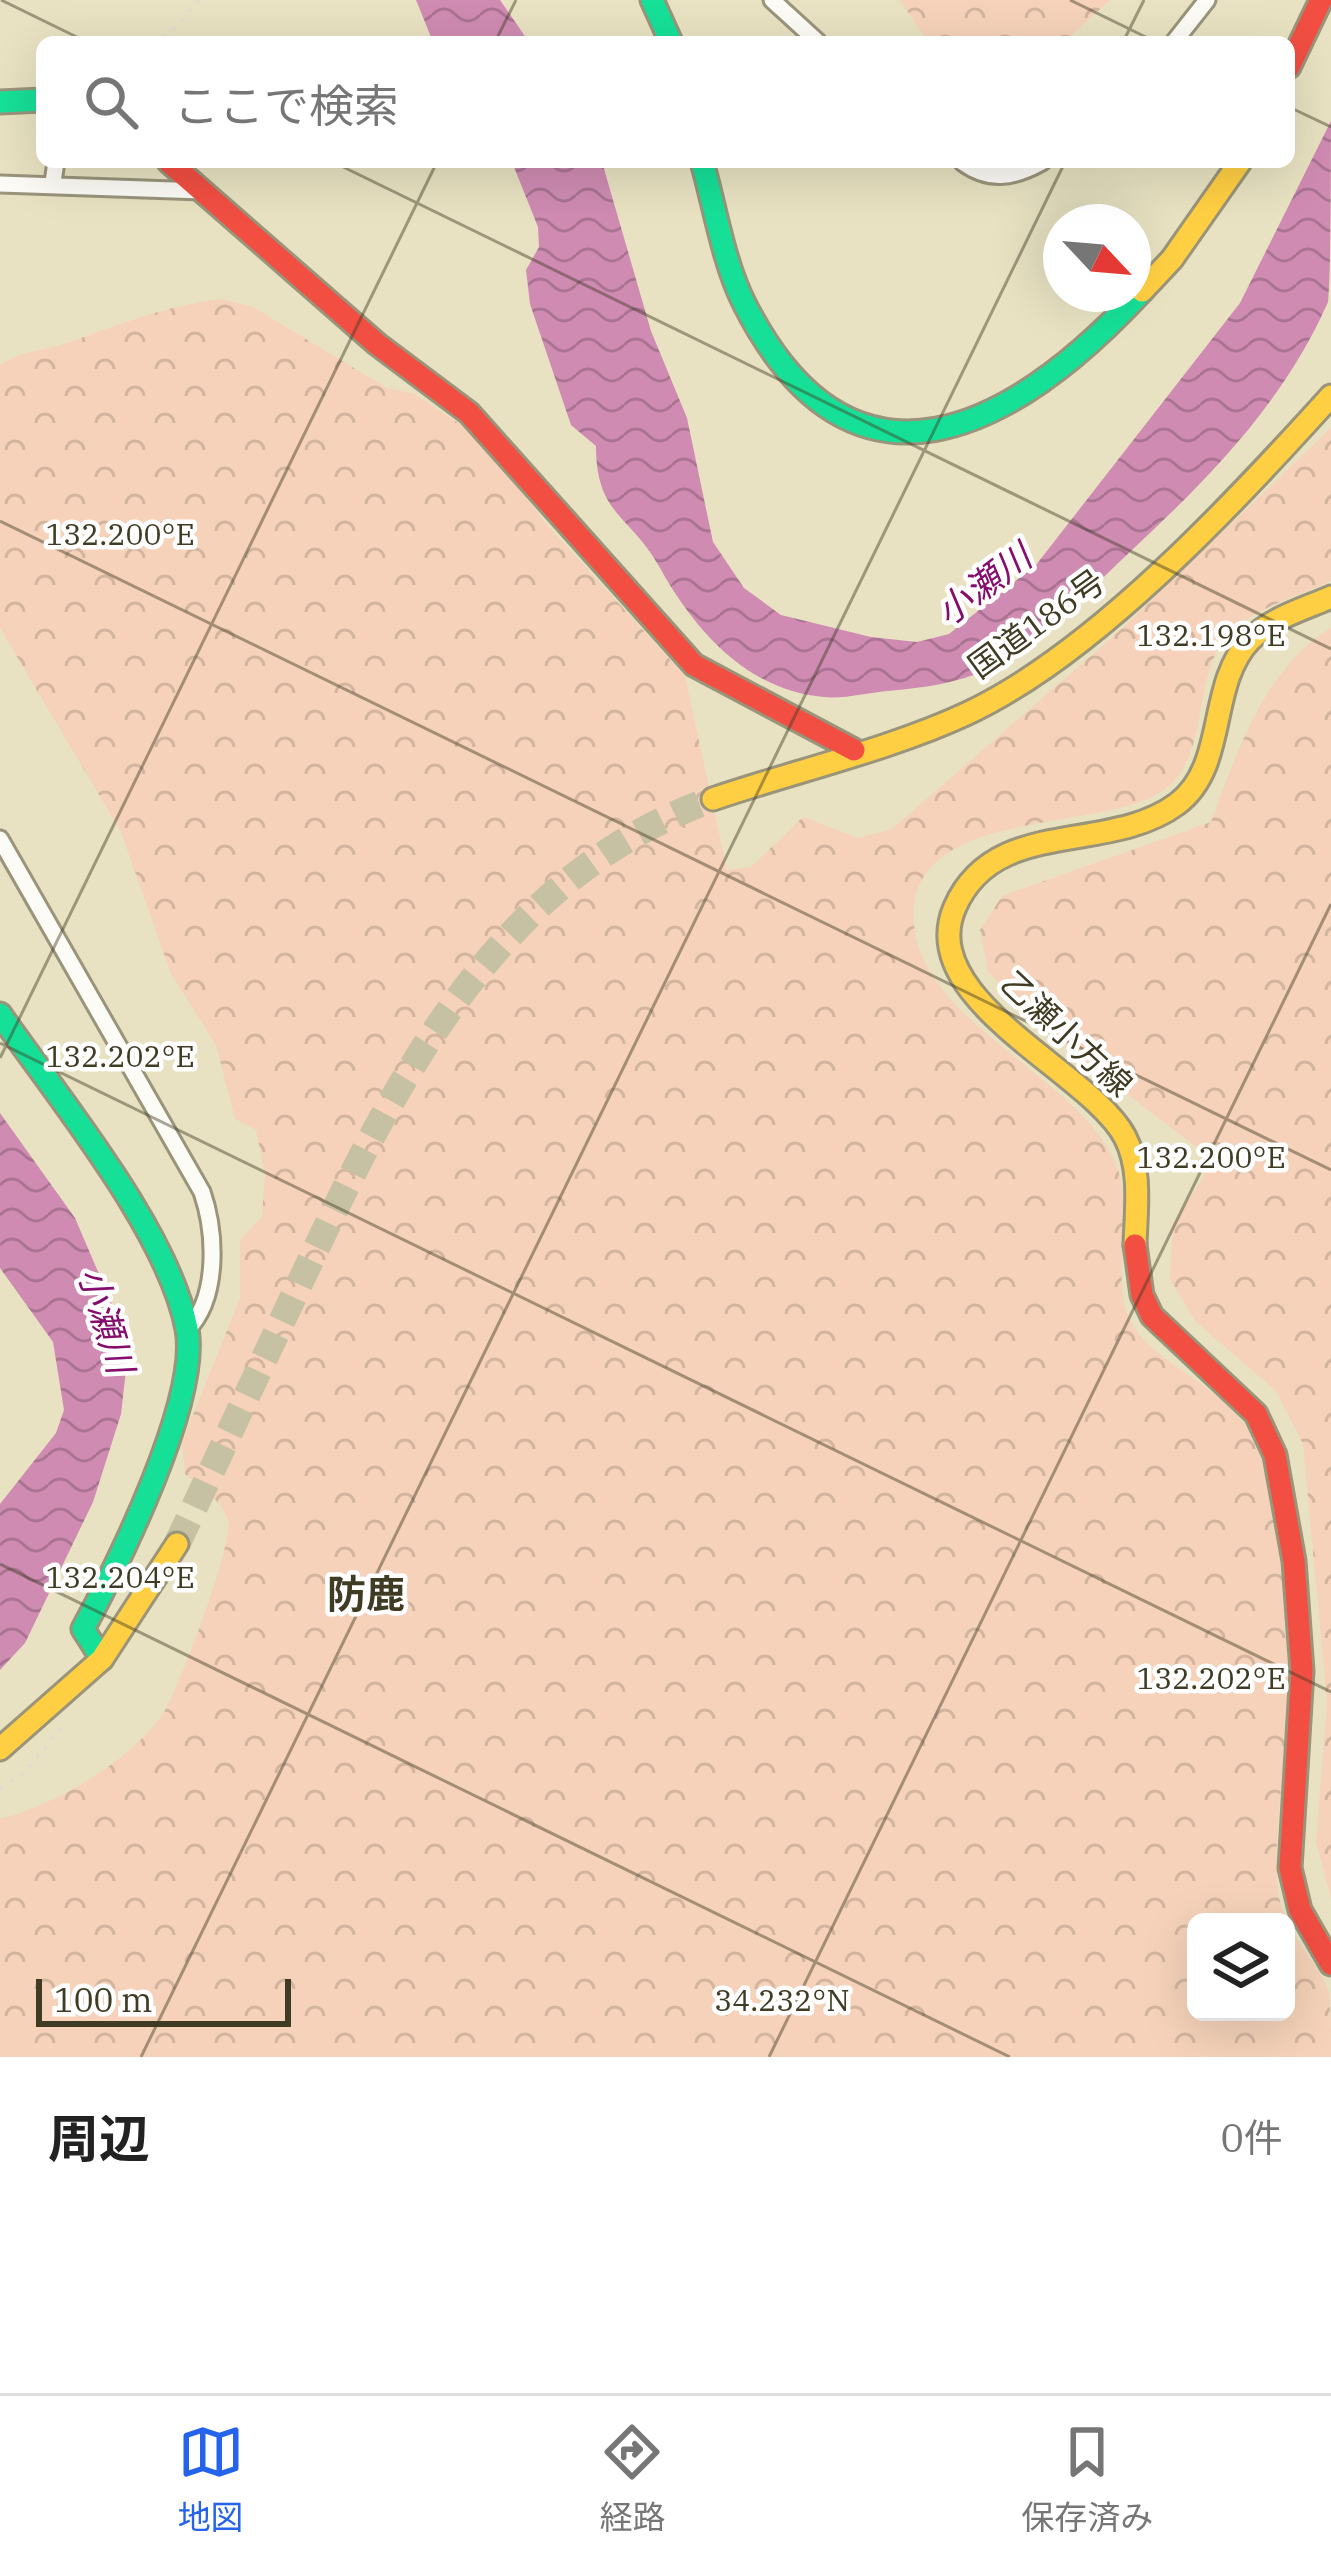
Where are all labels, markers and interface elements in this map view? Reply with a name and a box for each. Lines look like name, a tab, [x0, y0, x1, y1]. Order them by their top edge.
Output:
search box	[36, 36, 1295, 168]
icon: search	[78, 69, 144, 135]
text: ここで検索	[174, 76, 399, 134]
north arrow	[1043, 204, 1151, 312]
text: 132.200°E	[45, 514, 195, 553]
water label: 小瀬川	[926, 530, 1043, 635]
street label: 国道186号	[959, 559, 1113, 687]
text: 132.198°E	[1136, 615, 1286, 654]
street label: 乙瀬小方線	[992, 961, 1142, 1105]
text: 132.202°E	[45, 1036, 195, 1075]
text: 132.200°E	[1136, 1137, 1286, 1176]
water label: 小瀬川	[69, 1261, 146, 1382]
text: 132.204°E	[45, 1557, 195, 1596]
district label: 防鹿	[327, 1568, 405, 1619]
text: 132.202°E	[1136, 1658, 1286, 1697]
map controls	[1187, 1913, 1295, 2021]
button: layers	[1187, 1913, 1295, 2021]
scale bar	[36, 1973, 291, 2026]
text: 100 m	[54, 1978, 153, 2021]
text: 34.232°N	[714, 1980, 850, 2019]
text: 周辺	[48, 2105, 150, 2171]
text: 0件	[1221, 2112, 1283, 2163]
tab: 地図	[178, 2419, 244, 2539]
tab: 経路	[599, 2419, 665, 2539]
tab: 保存済み	[1021, 2419, 1153, 2539]

